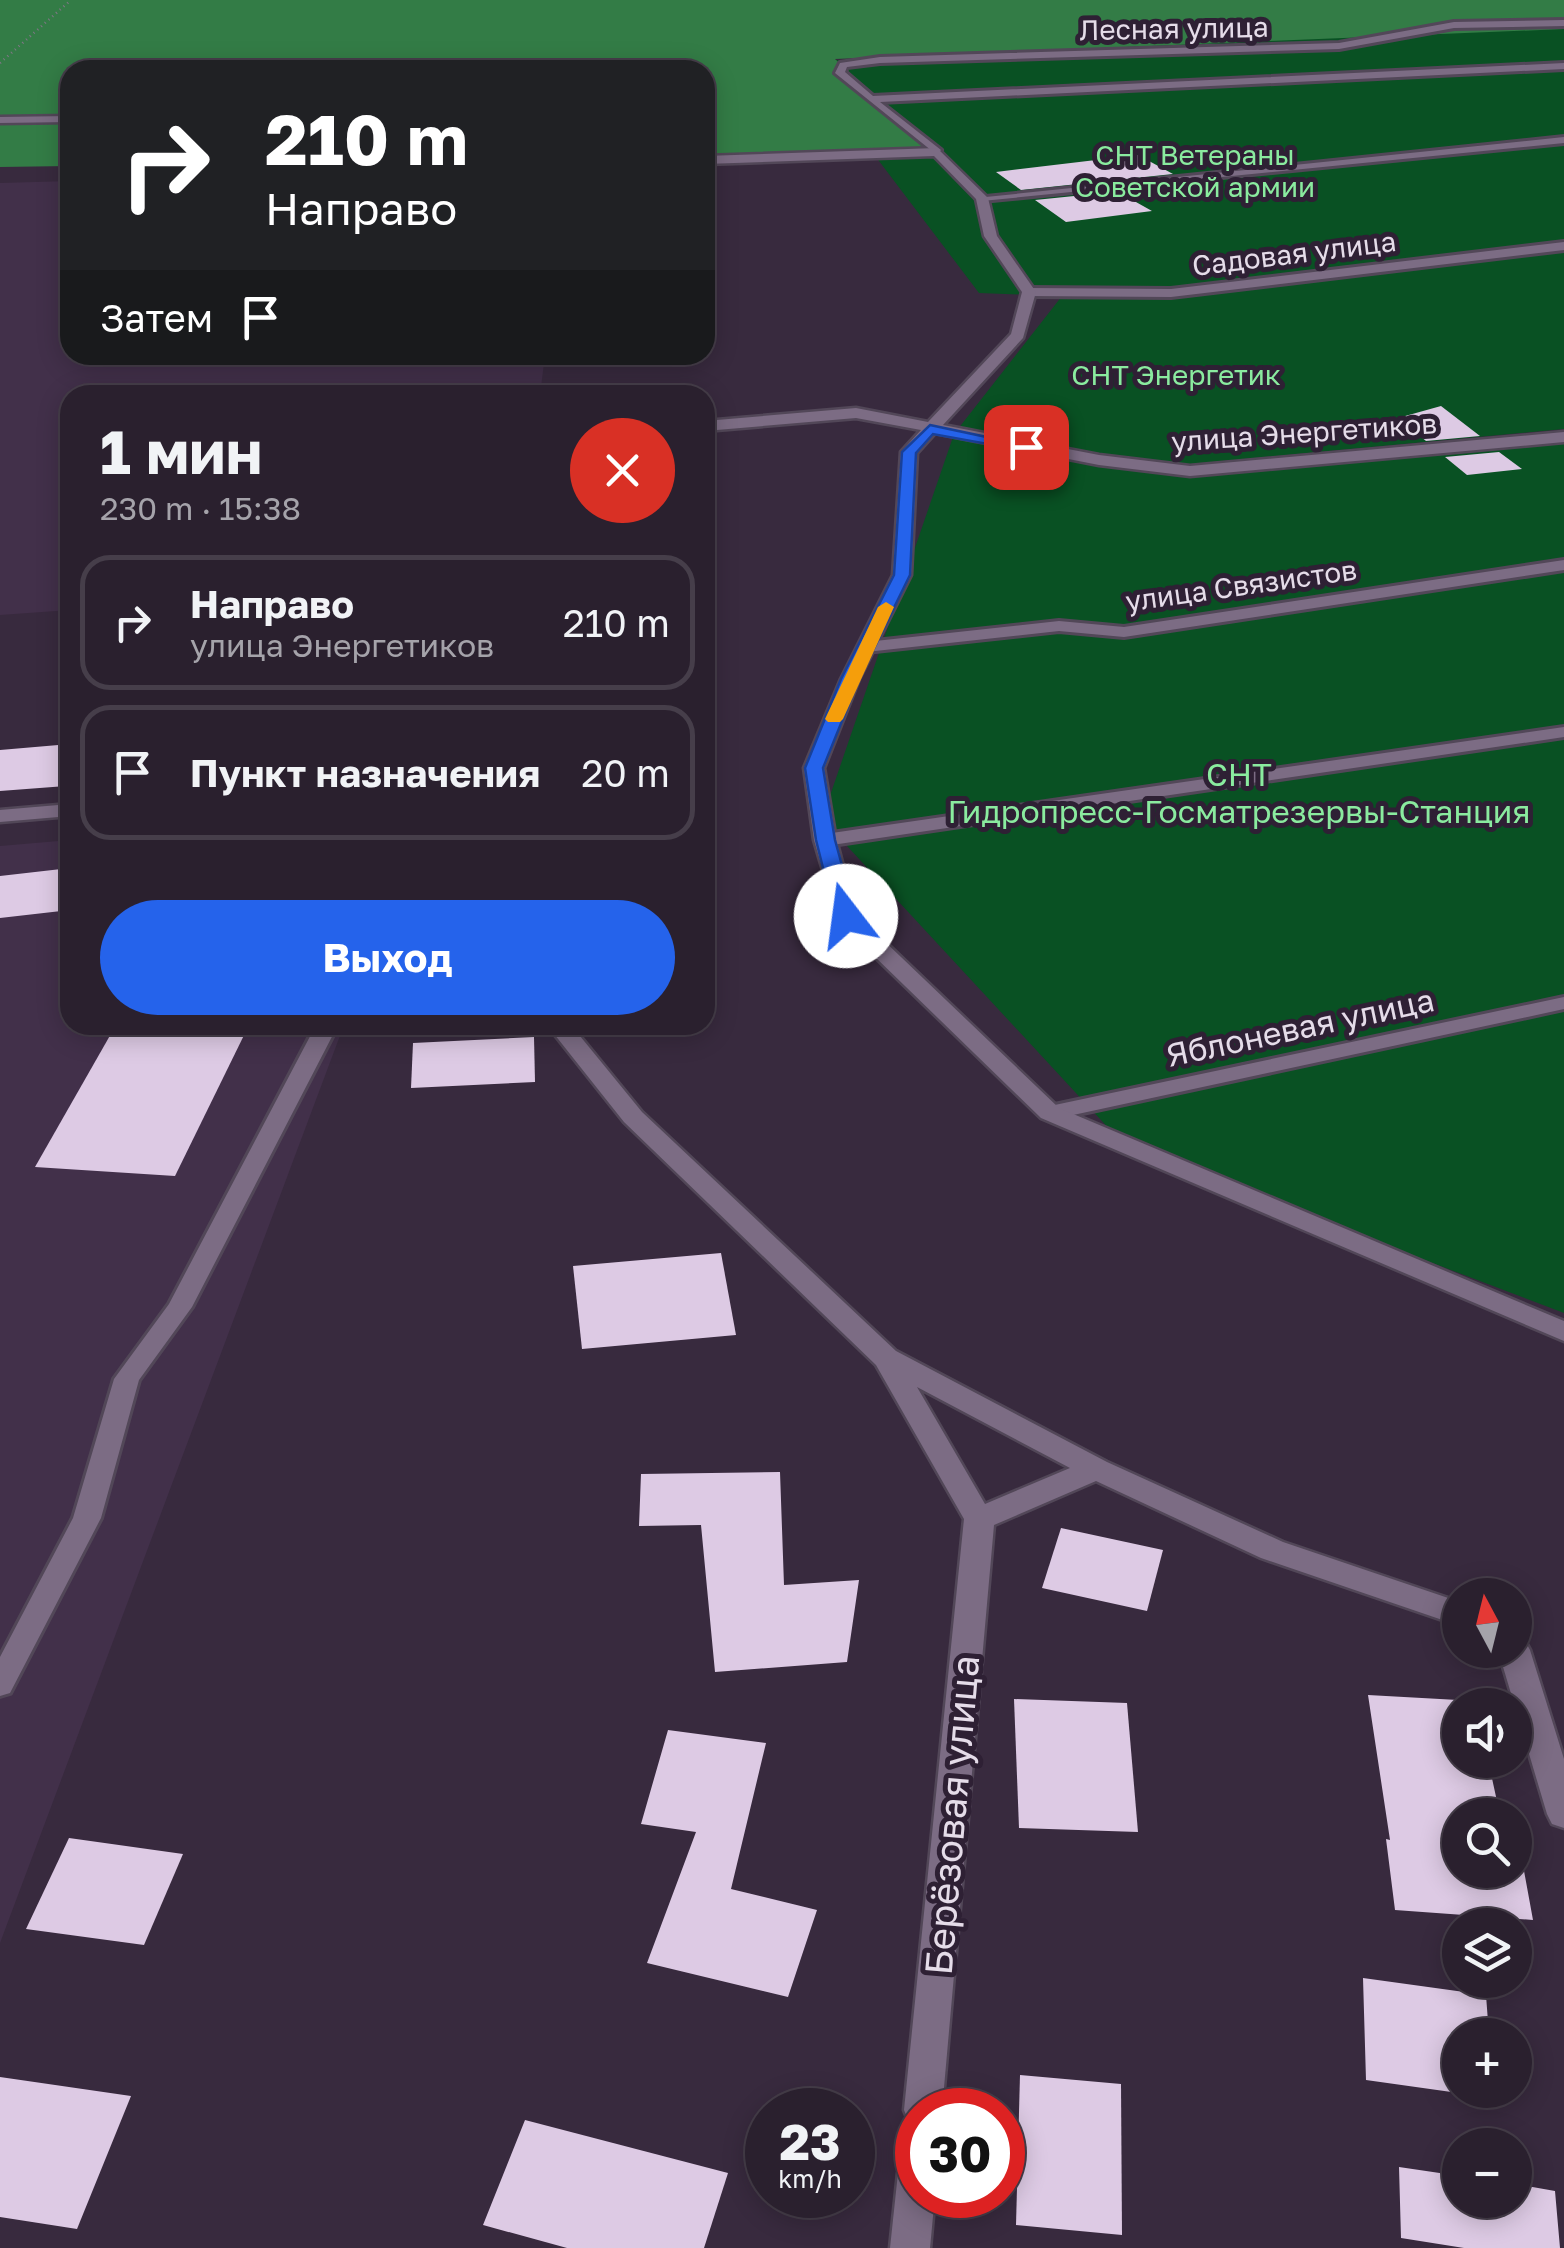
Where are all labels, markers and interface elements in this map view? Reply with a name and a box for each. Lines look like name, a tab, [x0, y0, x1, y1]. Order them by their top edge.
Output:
street label: Лесная улица	[1079, 10, 1269, 46]
text: 210 m	[265, 96, 468, 180]
icon: right	[100, 100, 230, 230]
park label: СНТ Ветераны Советской армии	[1075, 138, 1315, 203]
text: Направо	[265, 181, 457, 235]
street label: Садовая улица	[1190, 224, 1398, 282]
icon: arrive	[233, 290, 288, 345]
text: Затем	[100, 295, 213, 340]
park label: СНТ Энергетик	[1071, 358, 1281, 391]
pin	[984, 405, 1069, 490]
street label: улица Энергетиков	[1170, 406, 1438, 458]
text: 1 мин	[100, 415, 262, 487]
button: close	[570, 418, 675, 523]
icon: arrive	[999, 420, 1054, 475]
text: 230 m · 15:38	[100, 489, 301, 527]
street label: улица Связистов	[1123, 552, 1359, 618]
text: Направо	[190, 581, 354, 626]
icon: right	[105, 595, 160, 650]
text: 210 m	[563, 600, 670, 645]
text: улица Энергетиков	[190, 626, 494, 664]
icon: arrive	[105, 745, 160, 800]
text: Пункт назначения	[190, 750, 540, 795]
text: 20 m	[581, 750, 670, 795]
park label: СНТ Гидропресс-Госматрезервы-Станция	[947, 755, 1531, 830]
position arrow	[794, 864, 898, 968]
button: Выход	[100, 900, 675, 1015]
street label: Яблоневая улица	[1163, 980, 1437, 1074]
north arrow	[1442, 1578, 1532, 1668]
map controls	[1442, 1578, 1532, 2218]
street label: Берёзовая улица	[915, 1653, 987, 1977]
button: sound	[1442, 1688, 1532, 1778]
button: search	[1442, 1798, 1532, 1888]
button: layers	[1442, 1908, 1532, 1998]
button: +	[1442, 2018, 1532, 2108]
speed limit sign: 30	[895, 2088, 1025, 2218]
text: 23	[779, 2111, 840, 2171]
button: −	[1442, 2128, 1532, 2218]
text: km/h	[778, 2163, 842, 2194]

